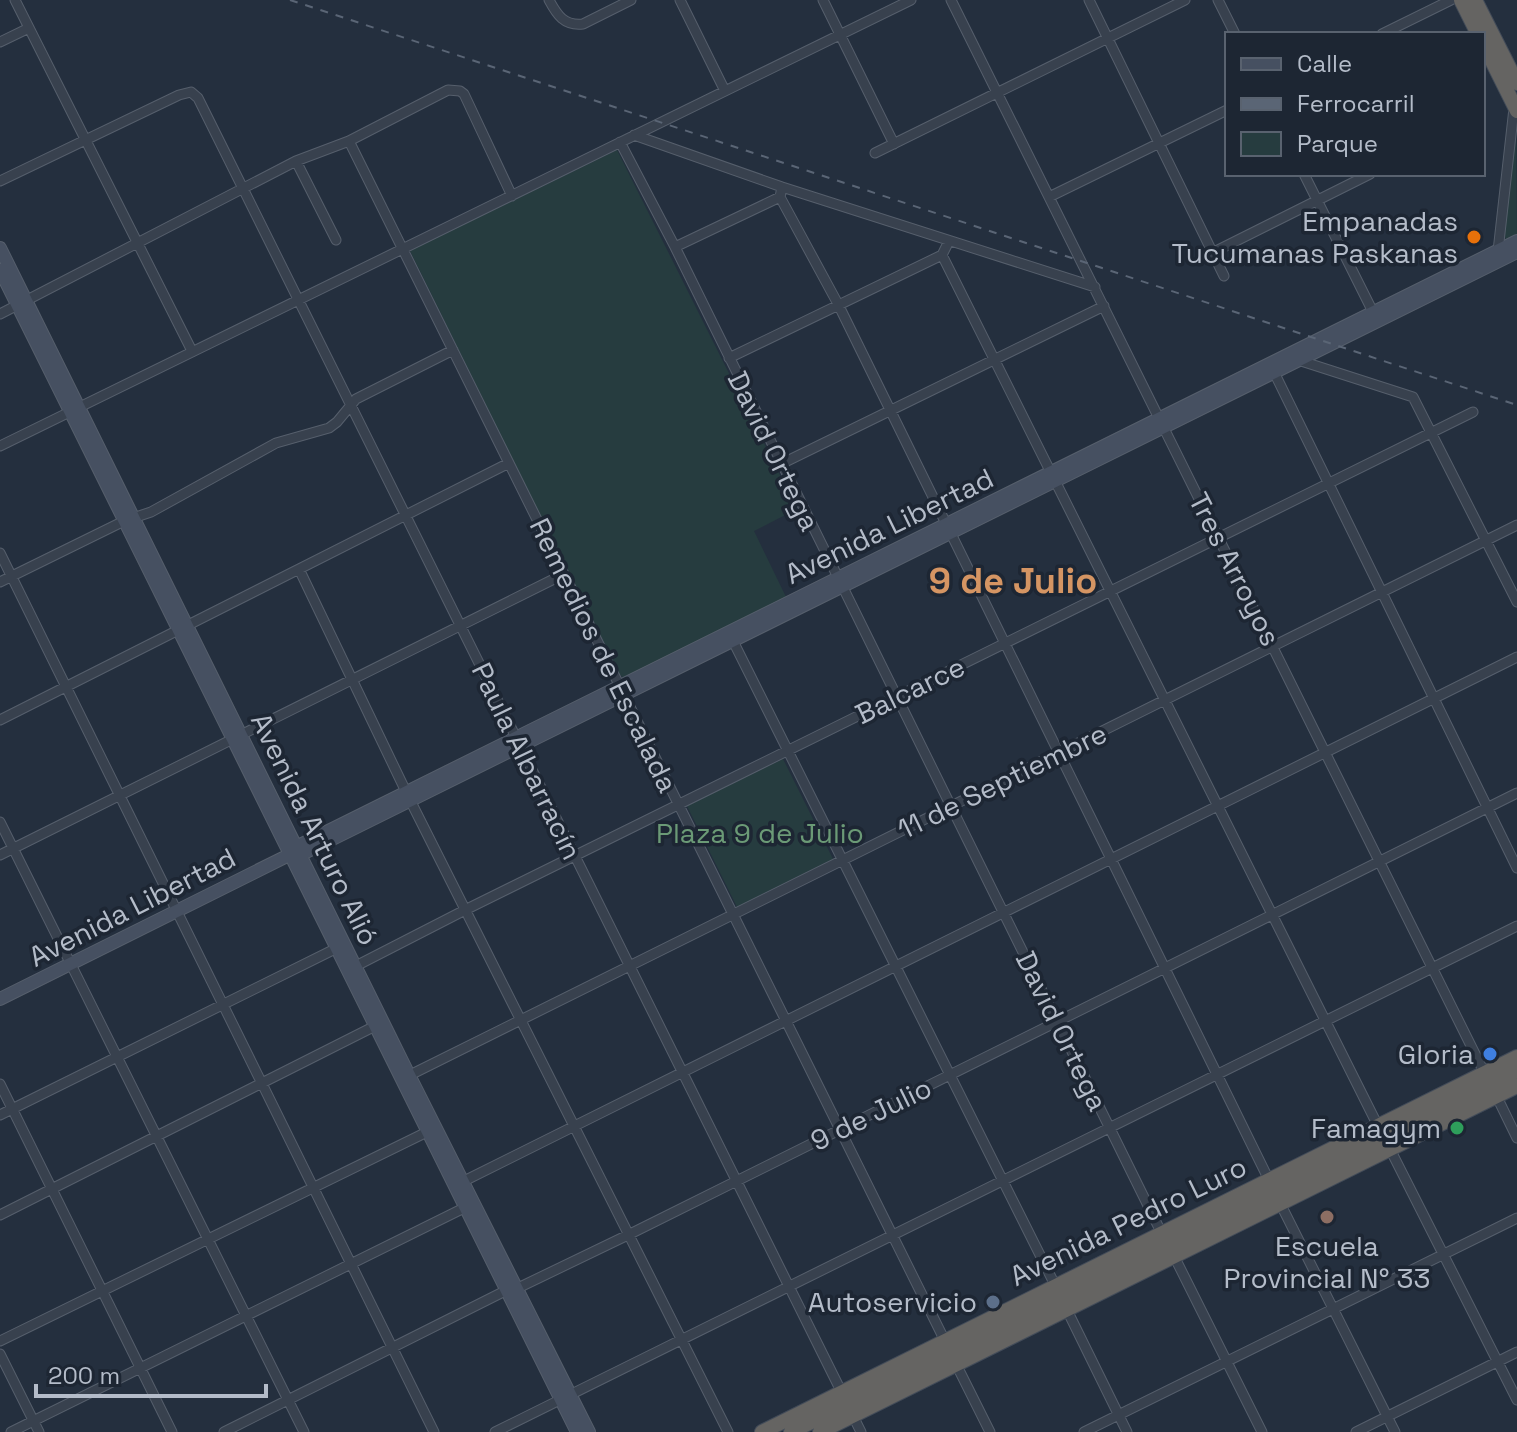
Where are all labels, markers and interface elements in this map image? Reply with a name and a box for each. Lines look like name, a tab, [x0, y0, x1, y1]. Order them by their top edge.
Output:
legend	[1225, 32, 1485, 176]
text: Calle	[1297, 48, 1352, 79]
text: Ferrocarril	[1297, 88, 1415, 119]
text: Parque	[1297, 128, 1378, 159]
place label: Empanadas Tucumanas Paskanas	[1171, 203, 1458, 271]
marker: Empanadas Tucumanas Paskanas	[1465, 228, 1483, 246]
street label: David Ortega	[720, 365, 828, 537]
street label: Avenida Libertad	[779, 460, 999, 592]
street label: Tres Arroyos	[1181, 486, 1289, 652]
street label: Remedios de Escalada	[522, 512, 686, 798]
district label: 9 de Julio	[929, 558, 1097, 604]
street label: Balcarce	[849, 648, 971, 732]
street label: Paula Albarracín	[464, 657, 590, 865]
street label: Avenida Arturo Alió	[243, 707, 387, 951]
street label: 11 de Septiembre	[891, 715, 1113, 847]
park label: Plaza 9 de Julio	[656, 815, 864, 851]
street label: Avenida Libertad	[22, 839, 242, 975]
street label: David Ortega	[1008, 945, 1116, 1117]
place label: Gloria	[1398, 1036, 1474, 1072]
marker: Gloria	[1481, 1045, 1499, 1063]
street label: 9 de Julio	[805, 1069, 937, 1159]
place label: Famagym	[1311, 1110, 1441, 1146]
marker: Famagym	[1448, 1119, 1466, 1137]
street label: Avenida Pedro Luro	[1004, 1148, 1252, 1294]
marker: Escuela Provincial N° 33	[1318, 1208, 1336, 1226]
place label: Escuela Provincial N° 33	[1224, 1228, 1430, 1296]
place label: Autoservicio	[808, 1284, 977, 1320]
marker: Autoservicio	[984, 1293, 1002, 1311]
scale bar	[36, 1348, 266, 1398]
text: 200 m	[48, 1360, 120, 1391]

